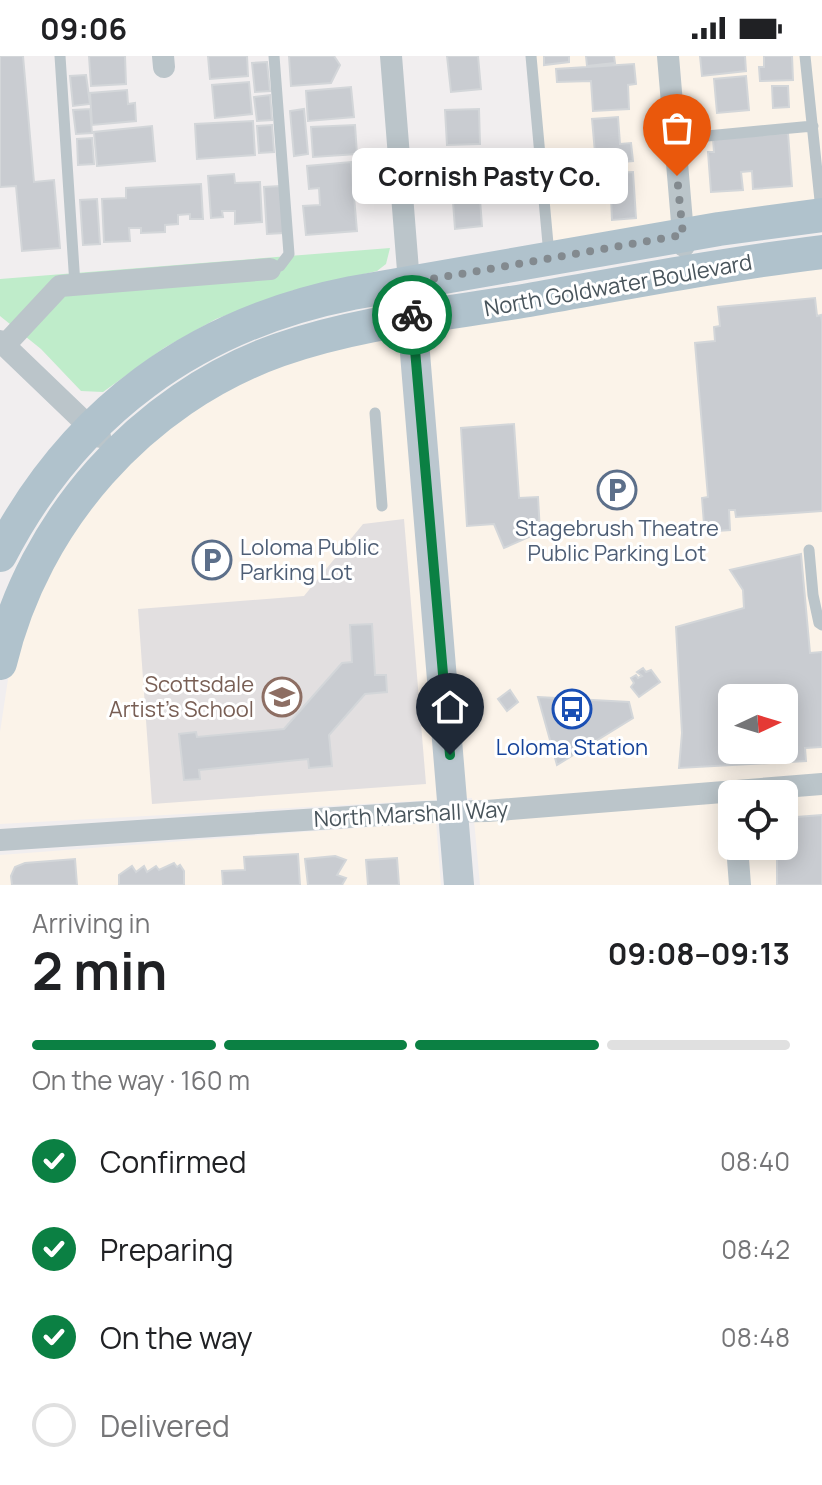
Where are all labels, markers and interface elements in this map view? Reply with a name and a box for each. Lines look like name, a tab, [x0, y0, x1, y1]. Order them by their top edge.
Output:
text: 09:06	[40, 8, 127, 49]
pin	[643, 94, 711, 176]
icon: bag	[655, 106, 699, 150]
callout: Cornish Pasty Co.	[353, 148, 629, 204]
text: Cornish Pasty Co.	[378, 158, 602, 194]
street label: North Goldwater Boulevard	[482, 247, 754, 323]
courier	[372, 275, 452, 355]
icon: bike	[390, 293, 434, 337]
parking icon: Stagebrush Theatre Public Parking Lot	[596, 469, 638, 511]
place label: Stagebrush Theatre Public Parking Lot	[515, 513, 719, 568]
place label: Loloma Public Parking Lot	[240, 532, 380, 587]
parking icon: Loloma Public Parking Lot	[191, 539, 233, 581]
place label: Scottsdale Artist's School	[109, 669, 254, 724]
pin	[416, 673, 484, 755]
school or university icon: Scottsdale Artist's School	[261, 676, 303, 718]
north arrow	[718, 684, 798, 764]
map controls	[718, 684, 798, 860]
icon: home	[428, 685, 472, 729]
bus stop icon: Loloma Station	[551, 688, 593, 730]
place label: Loloma Station	[496, 732, 648, 762]
button: locate	[718, 780, 798, 860]
street label: North Marshall Way	[313, 794, 509, 834]
text: Arriving in	[32, 905, 150, 941]
text: 09:08–09:13	[608, 933, 790, 974]
text: 2 min	[32, 935, 167, 1006]
text: On the way · 160 m	[32, 1062, 250, 1098]
icon: check	[32, 1139, 76, 1183]
text: Confirmed	[100, 1141, 247, 1182]
text: 08:40	[720, 1143, 790, 1179]
icon: check	[32, 1227, 76, 1271]
text: Preparing	[100, 1229, 234, 1270]
text: 08:42	[721, 1231, 790, 1267]
icon: check	[32, 1315, 76, 1359]
text: On the way	[100, 1317, 253, 1358]
text: 08:48	[721, 1319, 790, 1355]
text: Delivered	[100, 1405, 230, 1446]

